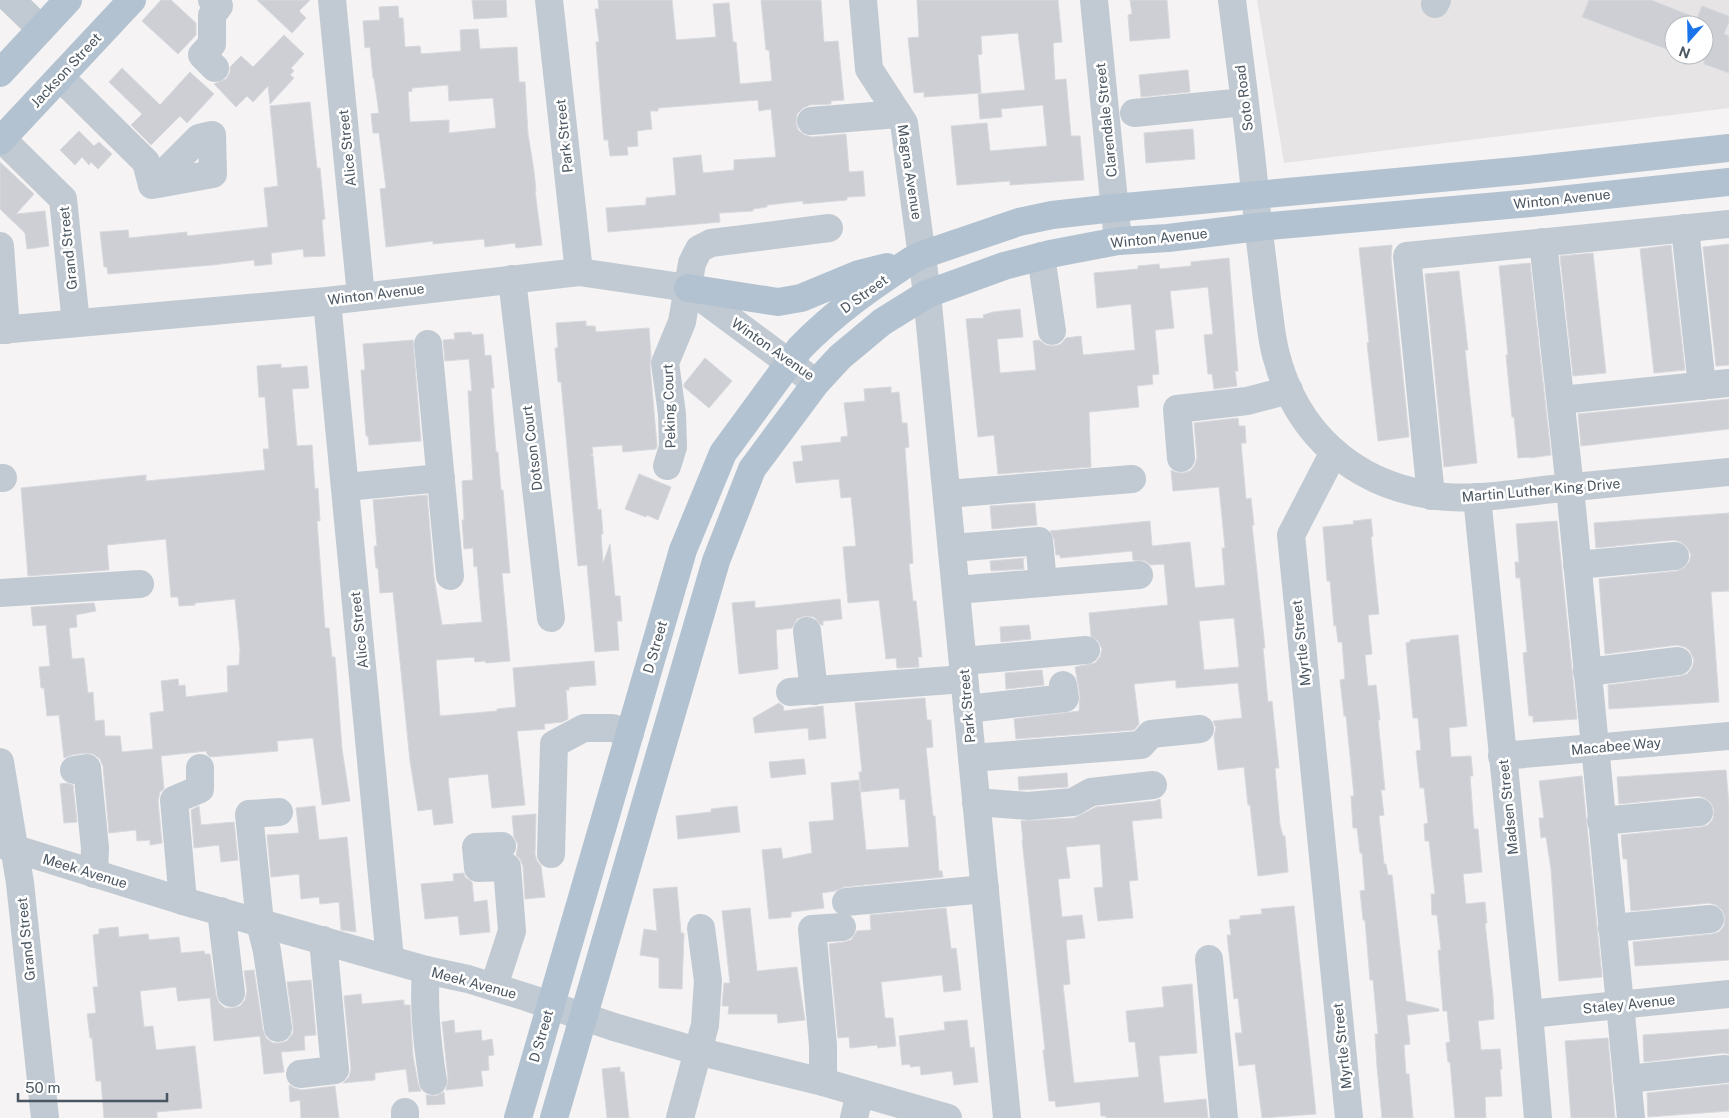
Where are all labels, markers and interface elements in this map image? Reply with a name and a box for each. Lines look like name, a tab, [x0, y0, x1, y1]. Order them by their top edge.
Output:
north arrow	[1664, 15, 1714, 65]
street label: Jackson Street	[27, 30, 105, 110]
text: N	[1677, 43, 1692, 62]
street label: Clarendale Street	[1092, 62, 1120, 178]
street label: Soto Road	[1232, 64, 1256, 132]
street label: Park Street	[552, 98, 576, 174]
street label: Alice Street	[335, 109, 359, 187]
street label: Magna Avenue	[895, 123, 925, 221]
street label: Winton Avenue	[1513, 186, 1611, 212]
street label: Grand Street	[56, 205, 80, 291]
street label: Winton Avenue	[1110, 225, 1208, 251]
street label: D Street	[837, 272, 891, 316]
street label: Winton Avenue	[327, 280, 425, 308]
street label: Winton Avenue	[729, 315, 818, 384]
street label: Peking Court	[660, 363, 678, 449]
street label: Dotson Court	[519, 405, 545, 491]
street label: Martin Luther King Drive	[1461, 475, 1621, 505]
street label: Alice Street	[347, 591, 371, 669]
street label: Myrtle Street	[1289, 599, 1313, 687]
street label: D Street	[640, 619, 670, 675]
street label: Park Street	[956, 668, 978, 744]
street label: Macabee Way	[1570, 734, 1662, 758]
street label: Madsen Street	[1495, 759, 1521, 855]
street label: Meek Avenue	[41, 851, 129, 891]
street label: Grand Street	[14, 896, 38, 982]
street label: Meek Avenue	[430, 964, 518, 1002]
street label: Staley Avenue	[1582, 991, 1676, 1017]
street label: Myrtle Street	[1330, 1002, 1354, 1090]
street label: D Street	[526, 1008, 556, 1064]
scale bar	[18, 1070, 166, 1102]
text: 50 m	[25, 1079, 60, 1096]

